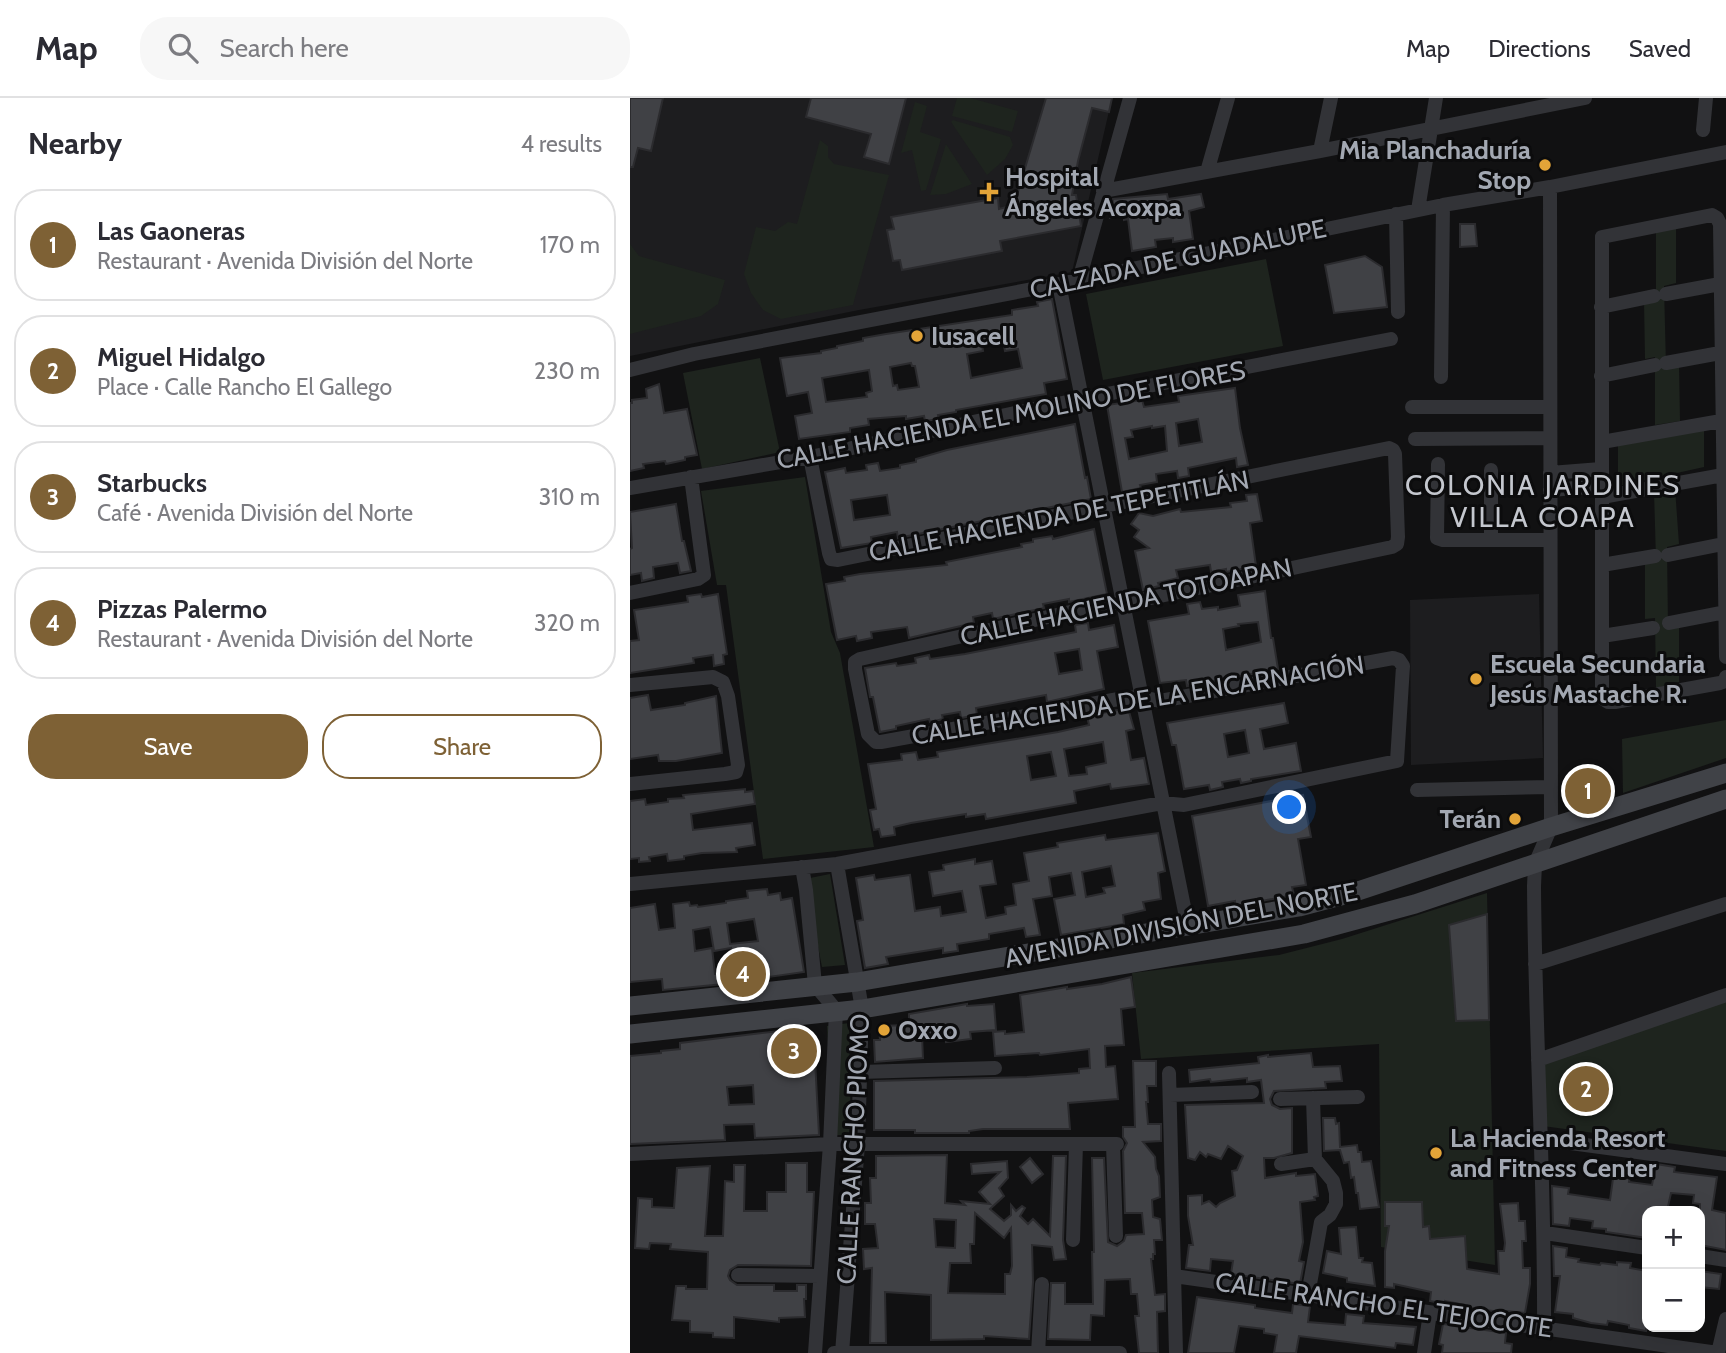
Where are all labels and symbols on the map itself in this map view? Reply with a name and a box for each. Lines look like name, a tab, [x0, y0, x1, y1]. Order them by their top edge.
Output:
place label: Mia Planchaduría Stop	[1339, 134, 1531, 196]
marker: Mia Planchaduría Stop	[1537, 157, 1553, 173]
place label: Hospital Ángeles Acoxpa	[1005, 161, 1182, 223]
marker: Hospital Ángeles Acoxpa	[979, 182, 999, 202]
street label: CALZADA DE GUADALUPE	[1027, 212, 1329, 306]
place label: Iusacell	[931, 320, 1015, 352]
marker: Iusacell	[909, 328, 925, 344]
street label: CALLE HACIENDA EL MOLINO DE FLORES	[774, 354, 1248, 476]
street label: CALLE HACIENDA DE TEPETITLÁN	[866, 463, 1252, 569]
district label: COLONIA JARDINES VILLA COAPA	[1405, 468, 1681, 534]
street label: CALLE HACIENDA TOTOAPAN	[957, 551, 1295, 653]
street label: CALLE HACIENDA DE LA ENCARNACIÓN	[909, 648, 1367, 752]
place label: Escuela Secundaria Jesús Mastache R.	[1489, 648, 1706, 710]
marker: Escuela Secundaria Jesús Mastache R.	[1468, 671, 1484, 687]
pin: 1	[1565, 765, 1611, 817]
your location	[1272, 790, 1306, 824]
place label: Terán	[1439, 803, 1501, 835]
marker: Terán	[1507, 811, 1523, 827]
street label: AVENIDA DIVISIÓN DEL NORTE	[1002, 875, 1360, 975]
pin: 4	[720, 948, 766, 1000]
street label: CALLE RANCHO PIOMO	[830, 1013, 876, 1285]
place label: Oxxo	[898, 1014, 958, 1046]
marker: Oxxo	[876, 1022, 892, 1038]
pin: 3	[771, 1025, 817, 1077]
pin: 2	[1563, 1063, 1609, 1115]
place label: La Hacienda Resort and Fitness Center	[1450, 1122, 1665, 1184]
marker: La Hacienda Resort and Fitness Center	[1428, 1145, 1444, 1161]
street label: CALLE RANCHO EL TEJOCOTE	[1213, 1265, 1555, 1345]

